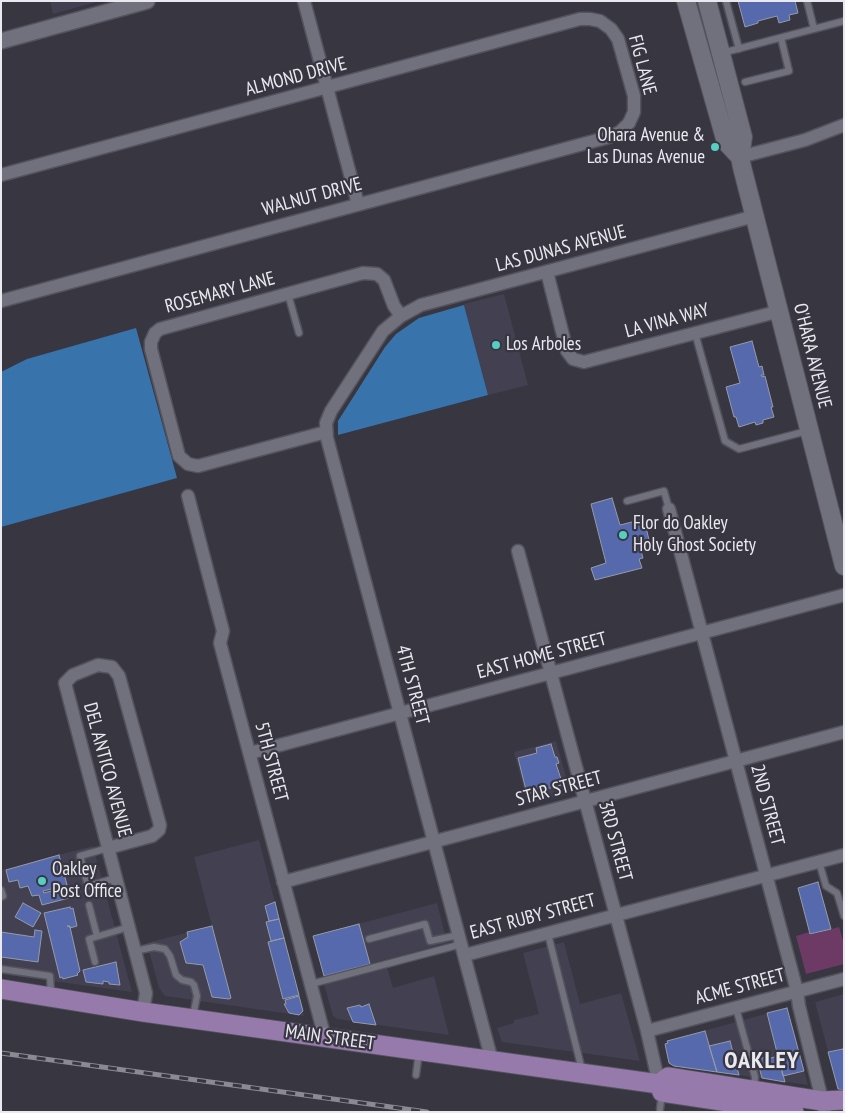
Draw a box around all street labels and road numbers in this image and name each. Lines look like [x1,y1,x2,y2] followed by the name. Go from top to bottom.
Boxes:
[623,33,661,97] street label: FIG LANE
[243,53,349,101] street label: ALMOND DRIVE
[260,173,364,221] street label: WALNUT DRIVE
[493,221,629,277] street label: LAS DUNAS AVENUE
[163,267,277,319] street label: ROSEMARY LANE
[622,299,712,343] street label: LA VINA WAY
[788,301,836,411] street label: O'HARA AVENUE
[475,628,609,684] street label: EAST HOME STREET
[390,643,434,727] street label: 4TH STREET
[78,700,136,840] street label: DEL ANTICO AVENUE
[249,720,293,804] street label: 5TH STREET
[745,762,789,848] street label: 2ND STREET
[513,767,605,811] street label: STAR STREET
[593,798,637,884] street label: 3RD STREET
[468,889,598,945] street label: EAST RUBY STREET
[693,964,787,1010] street label: ACME STREET
[284,1020,376,1056] street label: MAIN STREET

